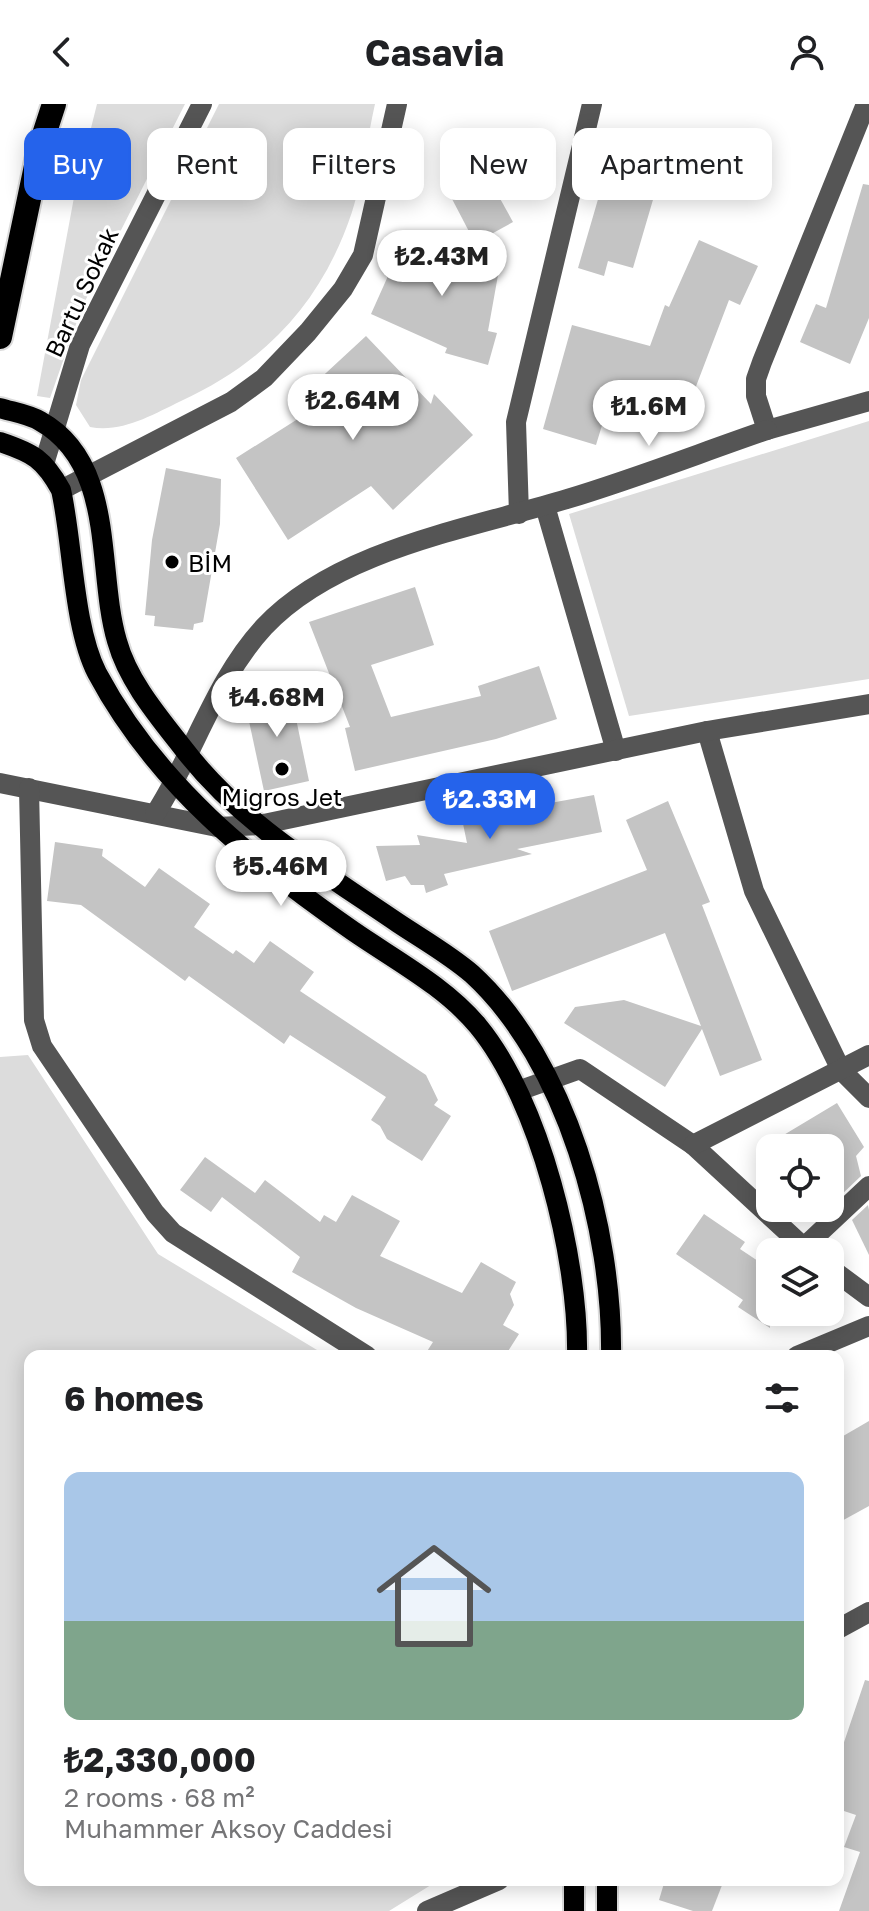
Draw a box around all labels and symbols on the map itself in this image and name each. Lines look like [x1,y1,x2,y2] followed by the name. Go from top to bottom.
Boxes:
[38,223,124,361] street label: Bartu Sokak
[377,230,507,298] pin: ₺2.43M
[288,374,418,442] pin: ₺2.64M
[593,380,705,448] pin: ₺1.6M
[188,548,232,577] place label: BİM
[163,553,181,571] marker: BİM
[212,671,342,739] pin: ₺4.68M
[273,760,291,778] marker: Migros Jet
[425,773,555,841] pin: ₺2.33M
[222,782,342,811] place label: Migros Jet
[216,840,346,908] pin: ₺5.46M

